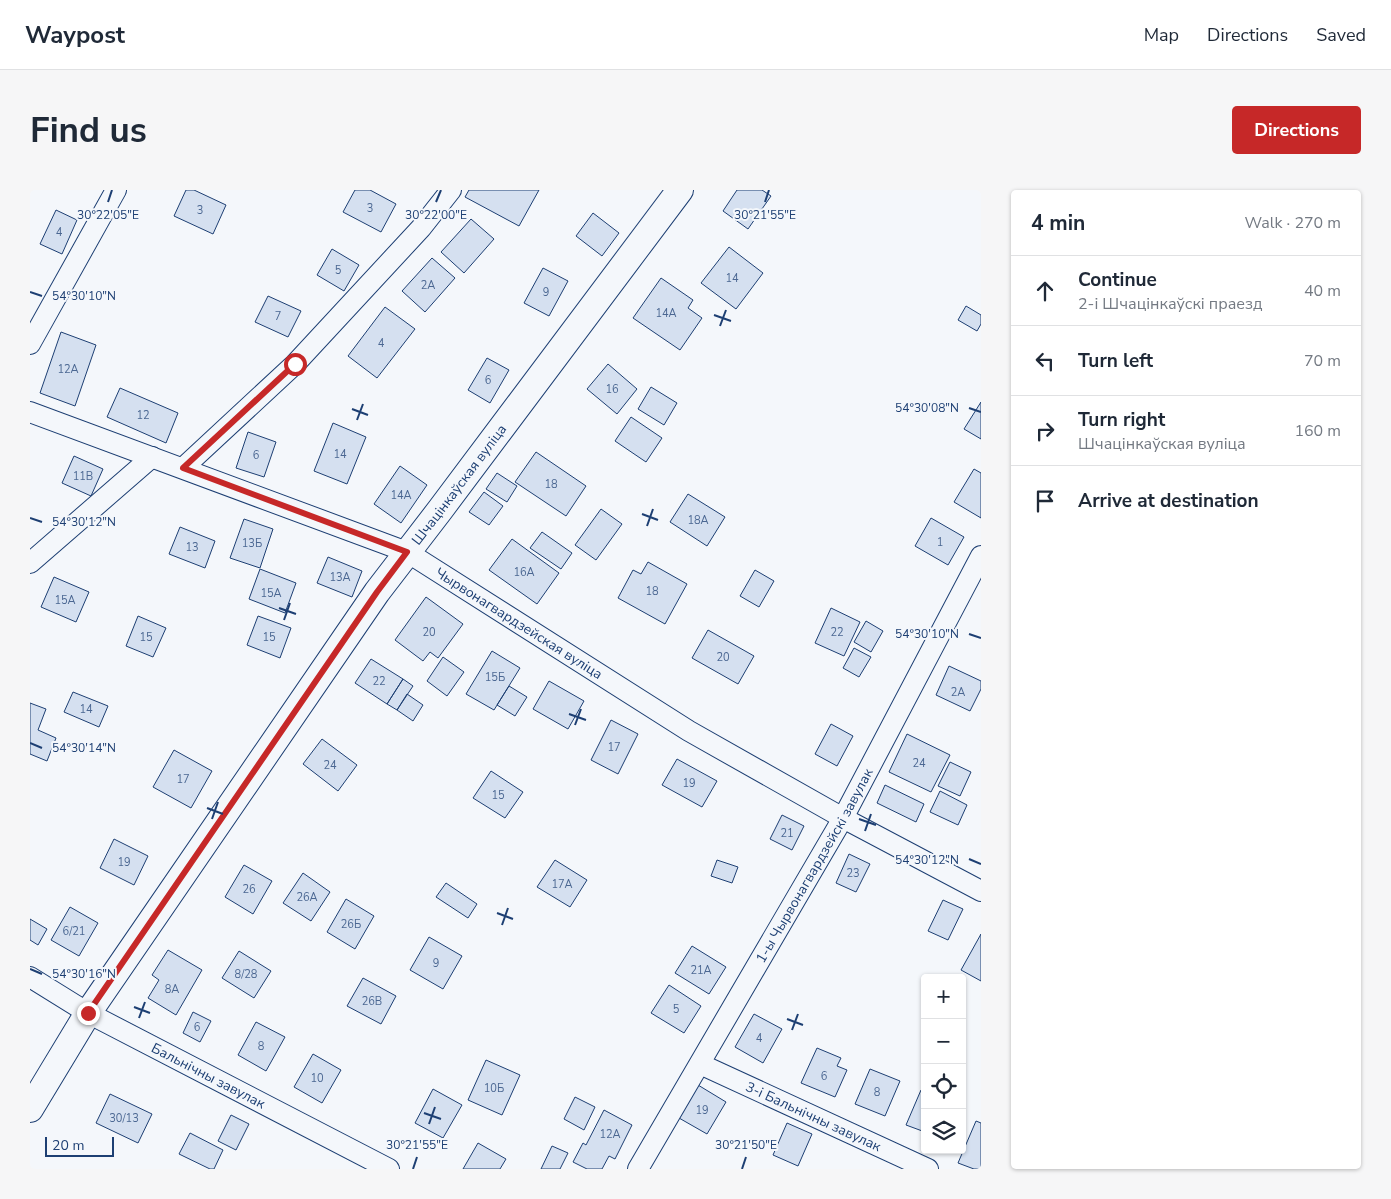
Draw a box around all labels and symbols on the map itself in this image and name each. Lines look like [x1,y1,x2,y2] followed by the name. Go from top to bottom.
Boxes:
[367,201,373,216] house number: 3
[197,203,203,218] house number: 3
[77,207,139,223] text: 30°22'05"E
[405,207,467,223] text: 30°22'00"E
[734,207,796,223] text: 30°21'55"E
[56,225,63,240] house number: 4
[335,263,342,278] house number: 5
[725,271,739,286] house number: 14
[421,278,435,293] house number: 2А
[543,285,549,300] house number: 9
[52,288,116,304] text: 54°30'10"N
[655,306,677,321] house number: 14А
[275,309,281,324] house number: 7
[378,336,385,351] house number: 4
[284,353,307,376] route start
[57,362,79,377] house number: 12А
[485,373,492,388] house number: 6
[605,382,619,397] house number: 16
[895,400,959,416] text: 54°30'08"N
[136,408,150,423] house number: 12
[407,420,511,549] street label: Шчацінкаўская вуліца
[333,447,347,462] house number: 14
[253,448,260,463] house number: 6
[73,469,93,484] house number: 11В
[544,477,558,492] house number: 18
[390,488,412,503] house number: 14А
[687,513,709,528] house number: 18А
[52,514,116,530] text: 54°30'12"N
[937,535,943,550] house number: 1
[242,536,262,551] house number: 13Б
[185,540,199,555] house number: 13
[432,563,606,683] street label: Чырвонагвардзейская вуліца
[513,565,535,580] house number: 16А
[329,570,351,585] house number: 13А
[645,584,659,599] house number: 18
[260,586,282,601] house number: 15А
[54,593,76,608] house number: 15А
[422,625,436,640] house number: 20
[830,625,844,640] house number: 22
[895,626,959,642] text: 54°30'10"N
[139,630,153,645] house number: 15
[262,630,276,645] house number: 15
[716,650,730,665] house number: 20
[485,670,505,685] house number: 15Б
[372,674,386,689] house number: 22
[951,685,965,700] house number: 2А
[79,702,93,717] house number: 14
[52,740,116,756] text: 54°30'14"N
[607,740,621,755] house number: 17
[912,756,926,771] house number: 24
[323,758,337,773] house number: 24
[751,764,877,966] street label: 1-ы Чырвонагвардзейскі завулак
[176,772,190,787] house number: 17
[682,776,696,791] house number: 19
[491,788,505,803] house number: 15
[780,826,794,841] house number: 21
[895,852,959,868] text: 54°30'12"N
[117,855,131,870] house number: 19
[846,866,860,881] house number: 23
[551,877,573,892] house number: 17А
[242,882,256,897] house number: 26
[296,890,318,905] house number: 26А
[341,917,361,932] house number: 26Б
[63,924,85,939] house number: 6/21
[433,956,439,971] house number: 9
[690,963,712,978] house number: 21А
[52,966,116,982] text: 54°30'16"N
[235,967,258,982] house number: 8/28
[165,982,179,997] house number: 8А
[362,994,382,1009] house number: 26В
[77,1002,100,1025] route end
[673,1002,680,1017] house number: 5
[194,1020,201,1035] house number: 6
[756,1031,763,1046] house number: 4
[148,1038,269,1113] street label: Бальнічны завулак
[258,1039,265,1054] house number: 8
[821,1069,828,1084] house number: 6
[310,1071,324,1086] house number: 10
[743,1077,885,1156] street label: 3-і Бальнічны завулак
[484,1081,504,1096] house number: 10Б
[874,1085,881,1100] house number: 8
[695,1103,709,1118] house number: 19
[109,1111,139,1126] house number: 30/13
[599,1127,621,1142] house number: 12А
[45,1134,114,1157] scale bar
[386,1137,448,1153] text: 30°21'55"E
[715,1137,777,1153] text: 30°21'50"E

